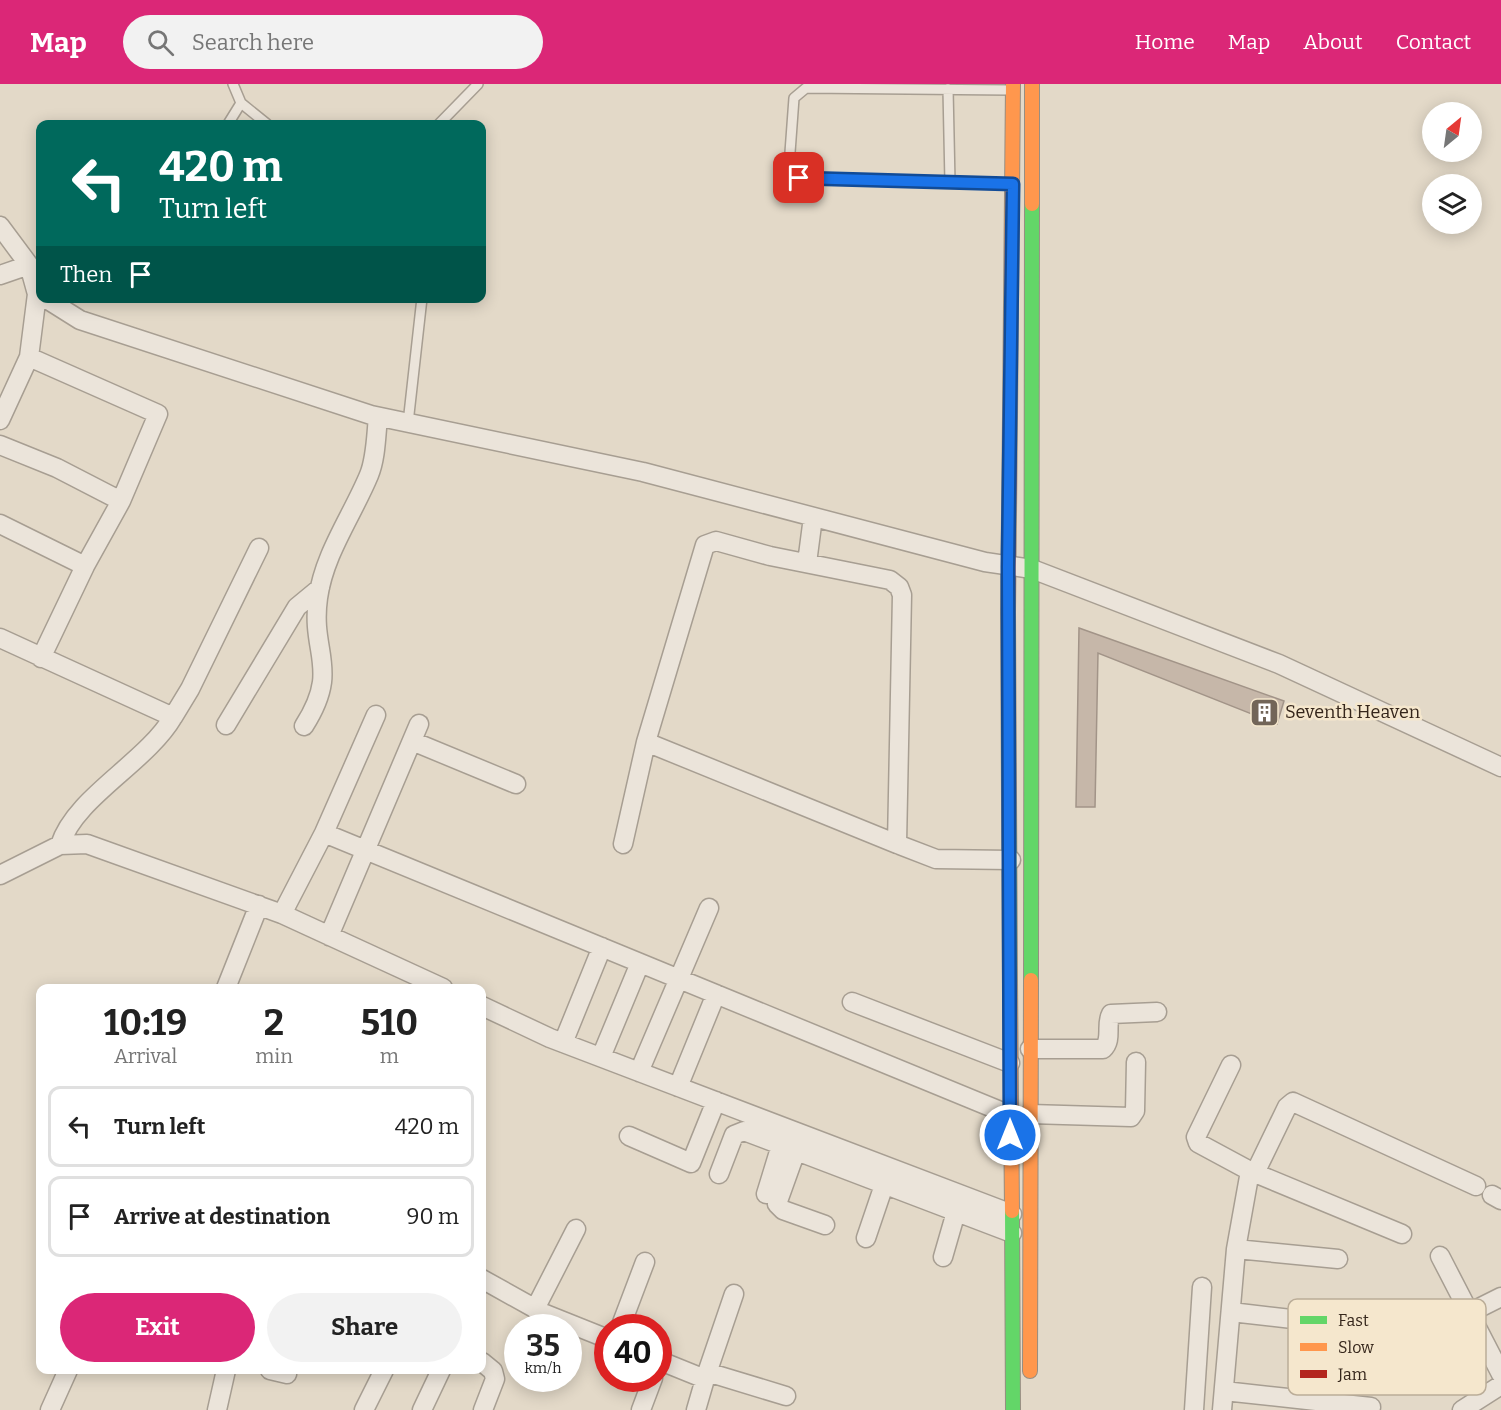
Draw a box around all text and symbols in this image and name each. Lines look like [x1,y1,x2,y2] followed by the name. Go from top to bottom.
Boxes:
[123,15,543,69] search box
[30,26,87,59] text: Map
[144,26,177,59] icon: search
[192,29,314,56] text: Search here
[1135,29,1195,55] text: Home
[1228,29,1270,55] text: Map
[1303,29,1363,55] text: About
[1396,29,1471,55] text: Contact
[1422,102,1482,162] north arrow
[1422,102,1482,234] map controls
[159,142,283,192] text: 420 m
[60,144,138,222] icon: left
[773,152,824,203] pin
[782,161,815,194] icon: arrive
[1422,174,1482,234] button: layers
[159,193,267,225] text: Turn left
[124,258,157,291] icon: arrive
[60,261,112,288] text: Then
[1248,696,1280,728] building icon: Seventh Heaven
[1285,701,1421,723] place label: Seventh Heaven
[104,1001,187,1045] text: 10:19
[264,1001,284,1045] text: 2
[361,1001,418,1045] text: 510
[114,1044,177,1068] text: Arrival
[255,1044,293,1068] text: min
[380,1044,399,1068] text: m
[978,1103,1042,1167] position arrow
[63,1110,96,1143] icon: left
[114,1113,206,1140] text: Turn left
[395,1113,459,1140] text: 420 m
[63,1200,96,1233] icon: arrive
[114,1203,330,1230] text: Arrive at destination
[407,1203,459,1230] text: 90 m
[60,1293,255,1362] button: Exit
[267,1293,462,1362] button: Share
[1288,1299,1486,1395] legend
[1338,1311,1369,1330] text: Fast
[594,1314,672,1392] speed limit sign: 40
[526,1328,560,1364] text: 35
[1338,1338,1374,1357] text: Slow
[524,1359,562,1377] text: km/h
[1337,1365,1367,1384] text: Jam

